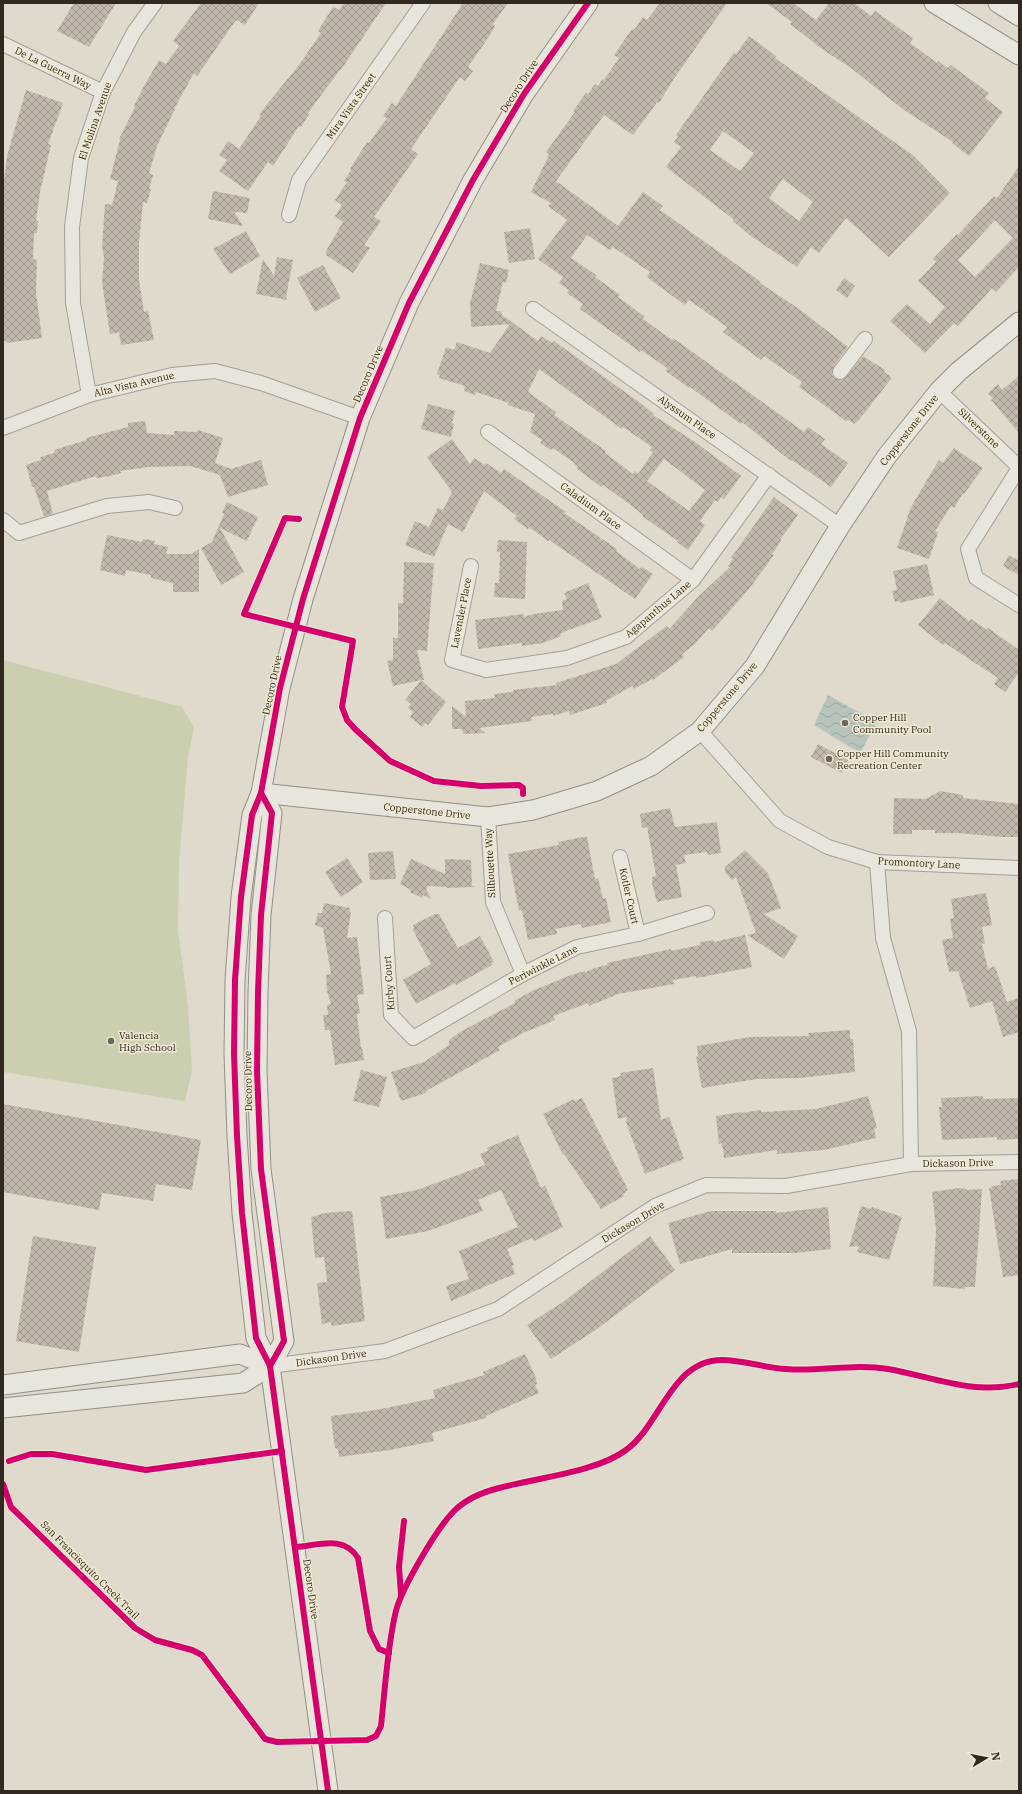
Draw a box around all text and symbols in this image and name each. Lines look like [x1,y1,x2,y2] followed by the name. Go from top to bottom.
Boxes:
[13,44,94,92] street label: De La Guerra Way
[497,57,541,115] street label: Decoro Drive
[323,70,379,142] street label: Mira Vista Street
[76,80,114,162] street label: El Molina Avenue
[350,343,386,405] street label: Decoro Drive
[93,368,175,400] street label: Alta Vista Avenue
[655,392,719,442] street label: Alyssum Place
[877,392,941,468] street label: Copperstone Drive
[955,405,1003,451] street label: Silverstone
[558,479,624,533] street label: Caladium Place
[448,577,474,649] street label: Lavender Place
[622,578,694,640] street label: Agapanthus Lane
[259,654,285,716] street label: Decoro Drive
[694,659,760,735] street label: Copperstone Drive
[853,711,931,736] place label: Copper Hill Community Pool
[840,718,850,728] marker: Copper Hill Community Pool
[837,747,949,772] place label: Copper Hill Community Recreation Center
[824,754,834,764] marker: Copper Hill Community Recreation Center
[383,800,471,822] street label: Copperstone Drive
[482,827,498,898] street label: Silhouette Way
[877,854,961,872] street label: Promontory Lane
[616,867,642,926] street label: Kotler Court
[506,942,580,988] street label: Periwinkle Lane
[381,955,397,1011] street label: Kirby Court
[119,1029,176,1054] place label: Valencia High School
[106,1036,116,1046] marker: Valencia High School
[241,1051,255,1111] street label: Decoro Drive
[922,1156,994,1170] street label: Dickason Drive
[599,1198,667,1246] street label: Dickason Drive
[295,1347,367,1369] street label: Dickason Drive
[38,1518,142,1622] street label: San Francisquito Creek Trail
[300,1558,322,1620] street label: Decoro Drive
[966,1738,1006,1778] north arrow
[988,1751,1004,1762] text: N

